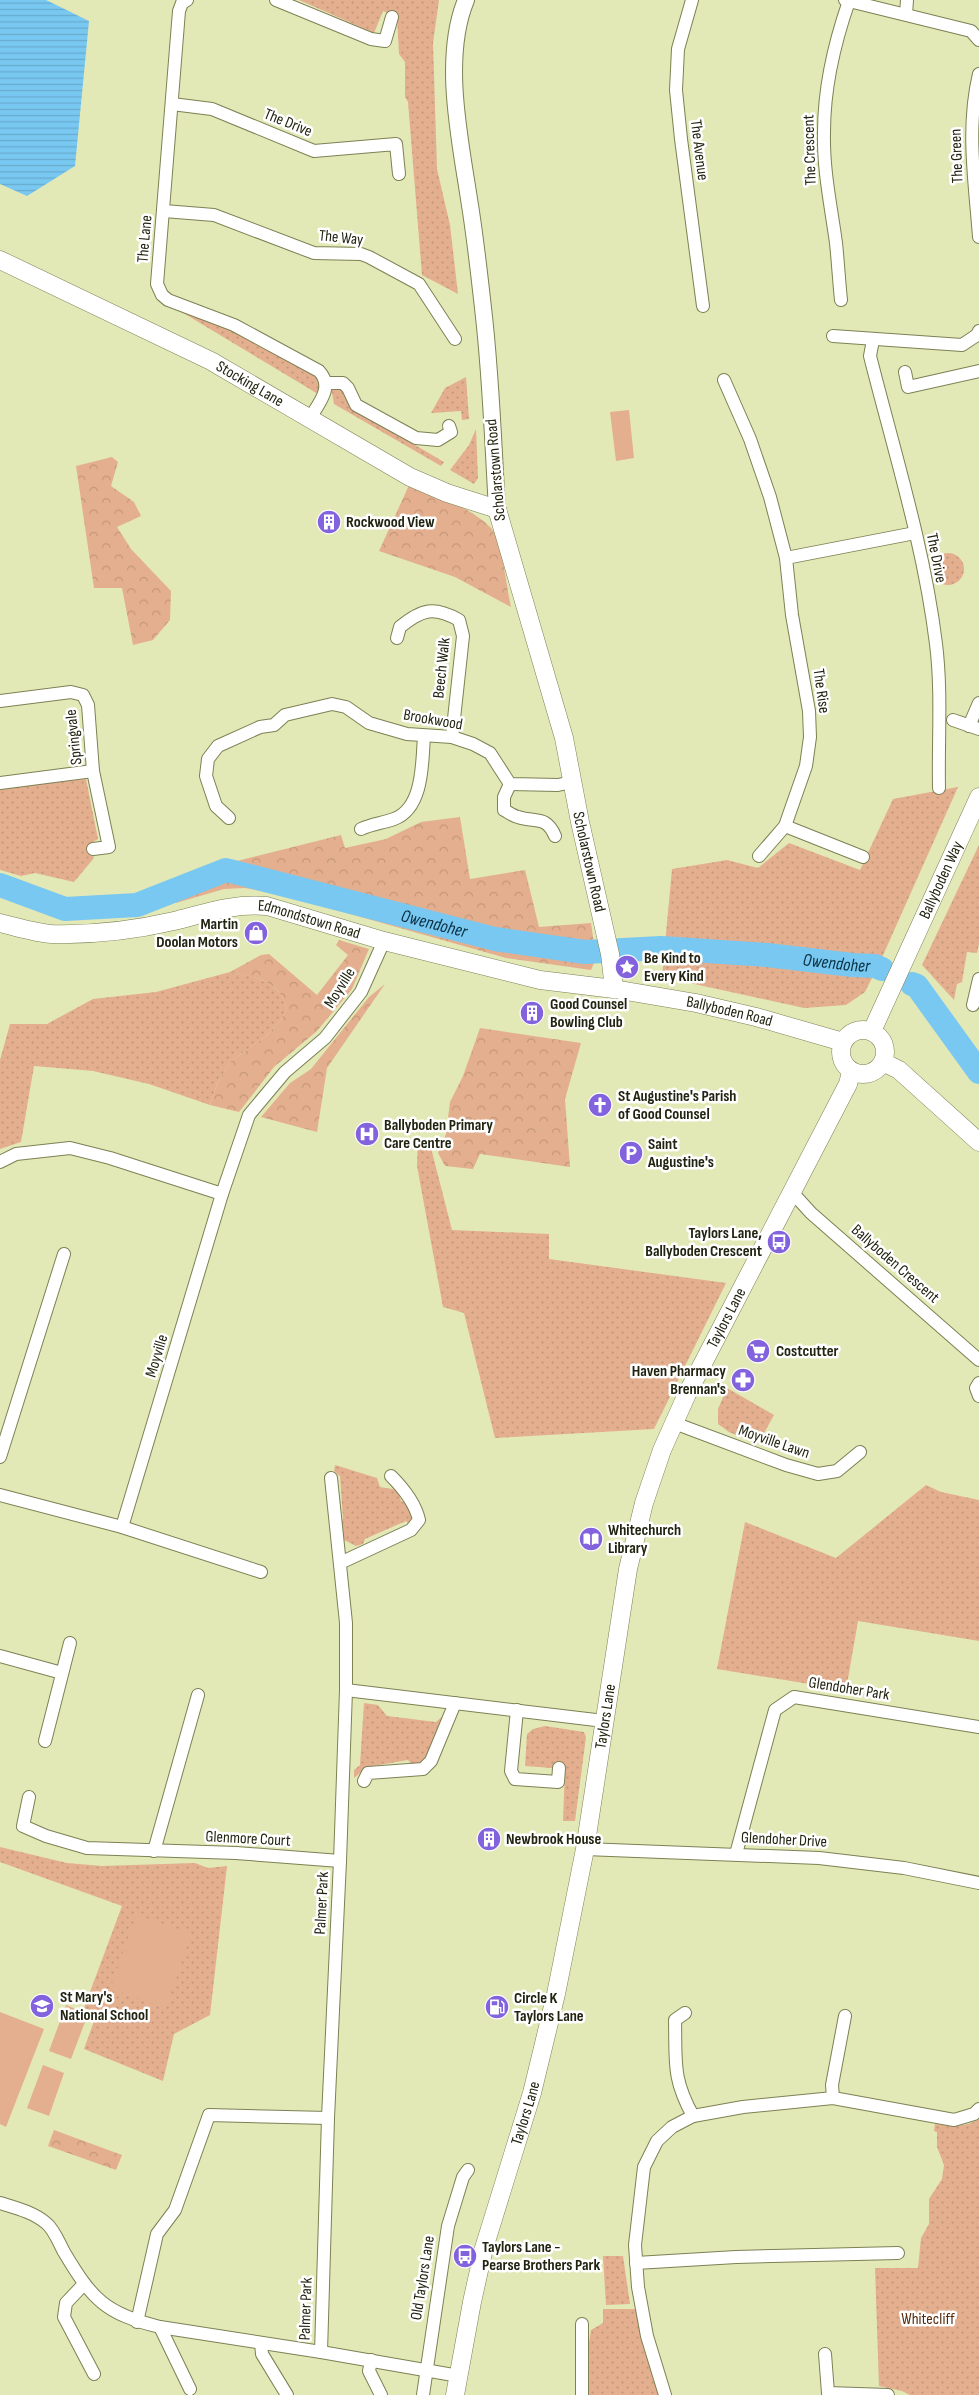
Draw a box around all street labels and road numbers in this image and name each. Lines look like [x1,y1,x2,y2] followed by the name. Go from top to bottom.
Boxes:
[261,105,315,141] street label: The Drive
[799,114,821,186] street label: The Crescent
[686,118,712,182] street label: The Avenue
[947,129,967,183] street label: The Green
[133,214,157,264] street label: The Lane
[318,226,364,250] street label: The Way
[213,357,287,411] street label: Stocking Lane
[482,418,510,522] street label: Scholarstown Road
[922,532,950,584] street label: The Drive
[429,637,455,699] street label: Beech Walk
[808,668,834,714] street label: The Rise
[402,705,464,735] street label: Brookwood
[62,708,86,766] street label: Springvale
[569,810,610,914] street label: Scholarstown Road
[915,838,967,922] street label: Ballyboden Way
[258,896,363,943] street label: Edmondstown Road
[320,964,360,1012] street label: Moyville
[685,992,775,1031] street label: Ballyboden Road
[847,1221,943,1307] street label: Ballyboden Crescent
[703,1285,750,1351] street label: Taylors Lane
[142,1332,172,1380] street label: Moyville
[736,1421,812,1463] street label: Moyville Lawn
[807,1673,891,1705] street label: Glendoher Park
[591,1683,620,1750] street label: Taylors Lane
[205,1827,291,1851] street label: Glenmore Court
[741,1828,827,1852] street label: Glendoher Drive
[311,1871,333,1935] street label: Palmer Park
[507,2080,544,2147] street label: Taylors Lane
[407,2234,439,2322] street label: Old Taylors Lane
[295,2277,317,2341] street label: Palmer Park

